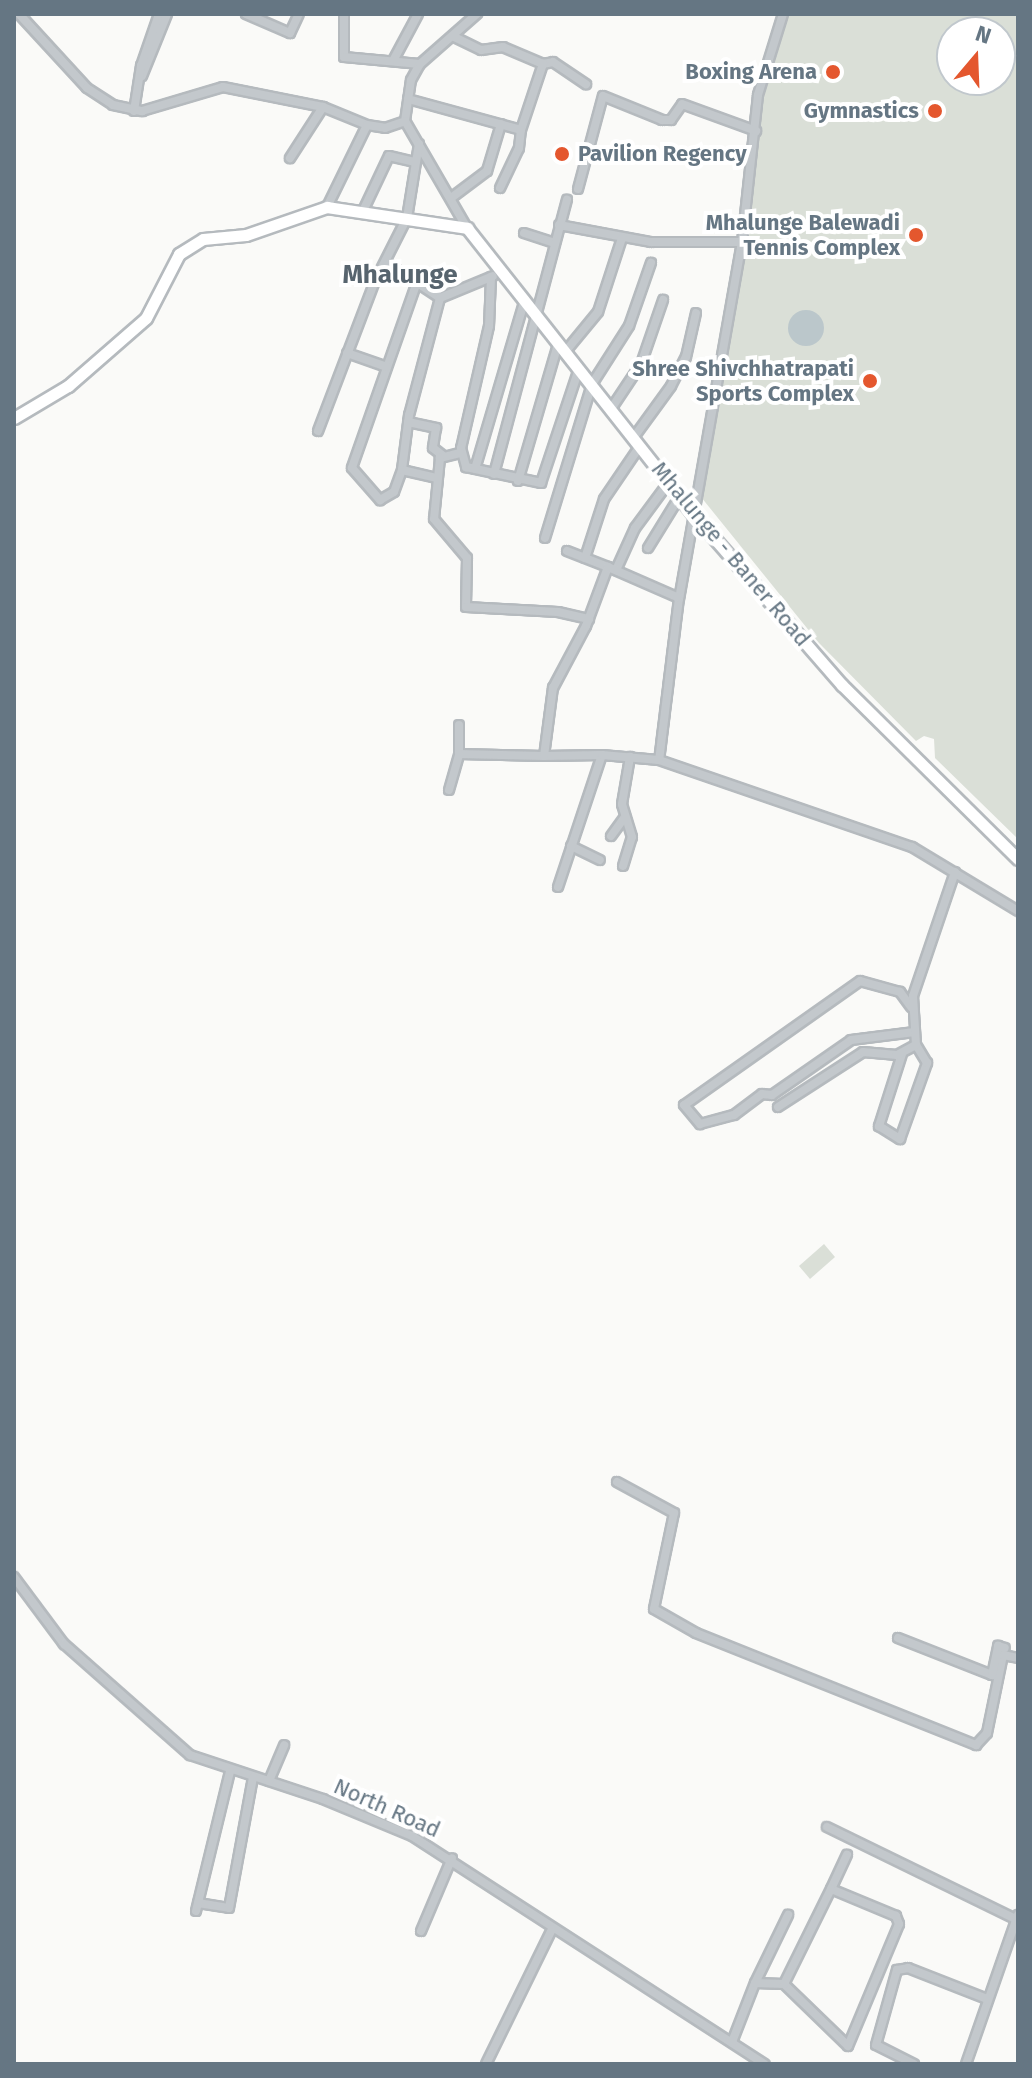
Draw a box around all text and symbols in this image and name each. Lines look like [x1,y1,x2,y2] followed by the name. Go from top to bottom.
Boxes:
[936,16,1016,96] north arrow
[972,20,995,50] text: N
[685,59,817,85] place label: Boxing Arena
[824,63,842,81] marker: Boxing Arena
[804,98,919,124] place label: Gymnastics
[926,102,944,120] marker: Gymnastics
[578,141,747,167] place label: Pavilion Regency
[553,145,571,163] marker: Pavilion Regency
[706,209,900,260] place label: Mhalunge Balewadi Tennis Complex
[907,226,925,244] marker: Mhalunge Balewadi Tennis Complex
[342,259,458,291] district label: Mhalunge
[632,355,854,406] place label: Shree Shivchhatrapati Sports Complex
[861,372,879,390] marker: Shree Shivchhatrapati Sports Complex
[646,456,816,652] street label: Mhalunge - Baner Road
[330,1773,444,1843] street label: North Road

